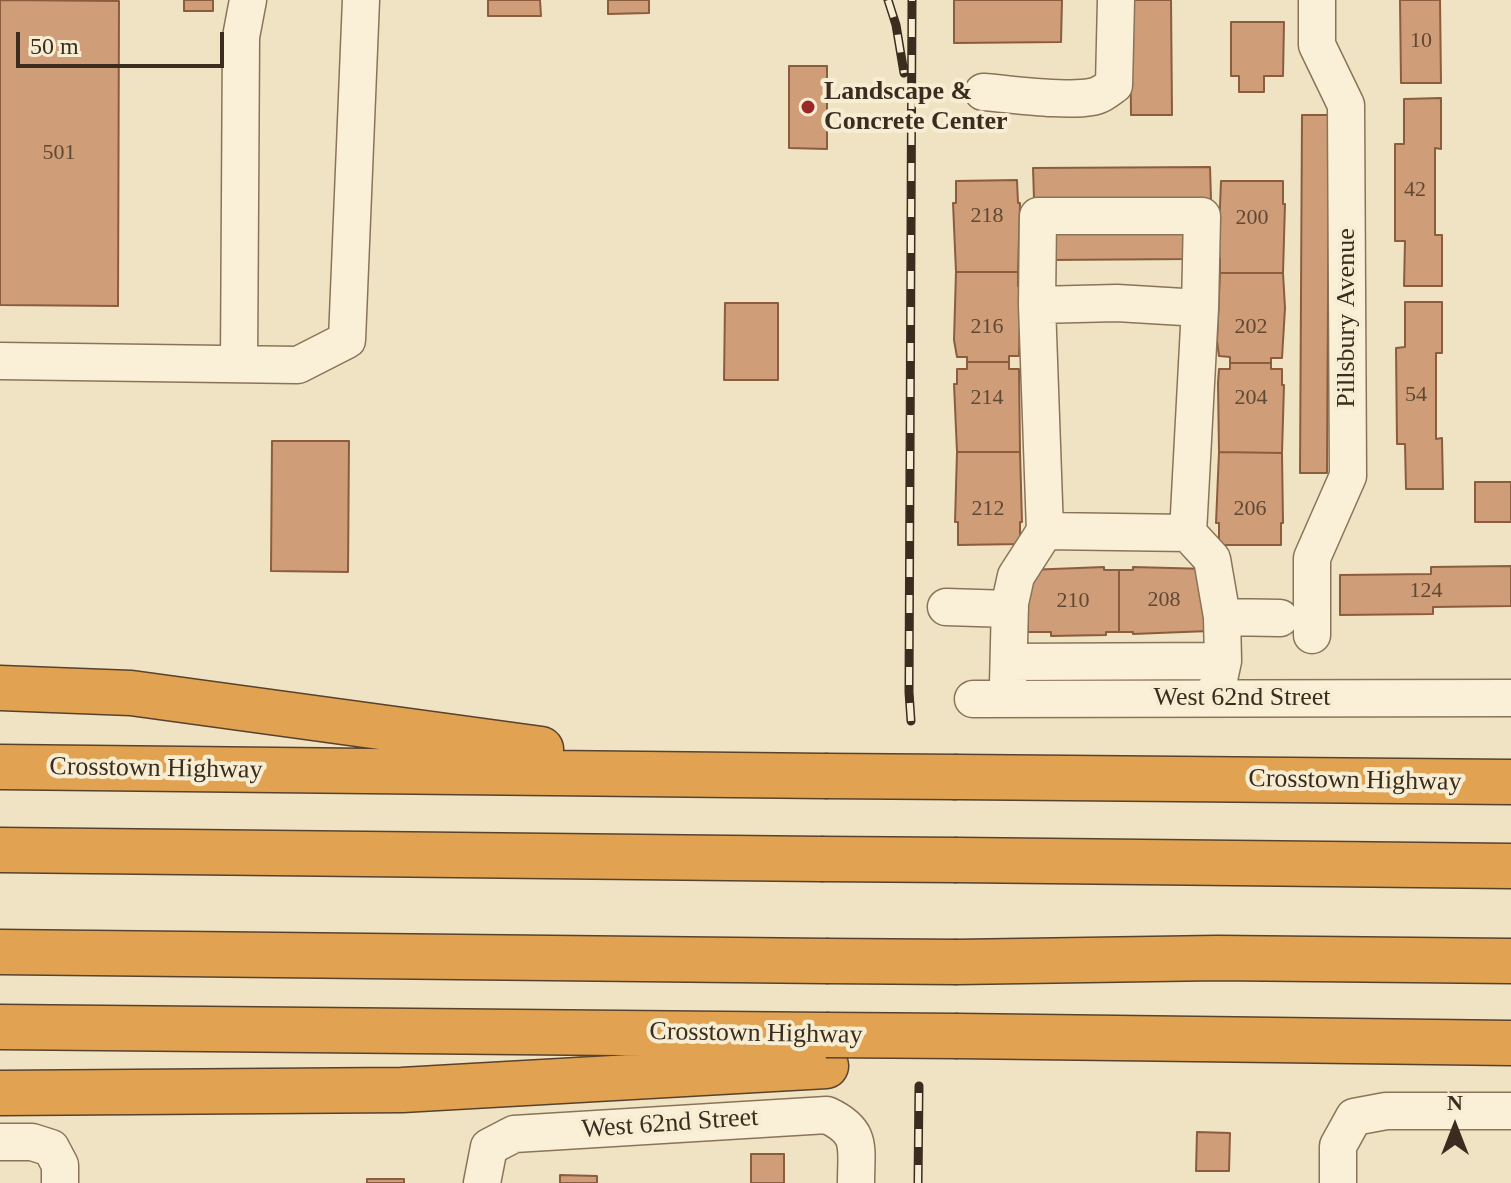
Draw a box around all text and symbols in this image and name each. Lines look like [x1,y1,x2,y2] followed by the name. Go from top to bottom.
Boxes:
[20,16,228,66] scale bar
[1410,28,1432,54] house number: 10
[30,33,79,59] text: 50 m
[824,76,1008,138] place label: Landscape & Concrete Center
[799,98,817,116] marker: Landscape & Concrete Center
[42,140,76,166] house number: 501
[1404,177,1426,203] house number: 42
[970,203,1004,229] house number: 218
[1236,205,1268,231] house number: 200
[1331,228,1363,408] street label: Pillsbury Avenue
[970,314,1004,340] house number: 216
[1234,314,1268,340] house number: 202
[1405,382,1427,408] house number: 54
[970,385,1004,411] house number: 214
[1234,385,1268,411] house number: 204
[972,496,1004,522] house number: 212
[1234,496,1266,522] house number: 206
[1410,578,1442,604] house number: 124
[1148,587,1180,613] house number: 208
[1056,588,1090,614] house number: 210
[1154,682,1330,714] street label: West 62nd Street
[49,752,263,786] street label: Crosstown Highway
[1248,764,1462,798] street label: Crosstown Highway
[649,1017,863,1051] street label: Crosstown Highway
[1415,1087,1495,1167] north arrow
[1447,1090,1463,1115] text: N
[581,1102,759,1146] street label: West 62nd Street

